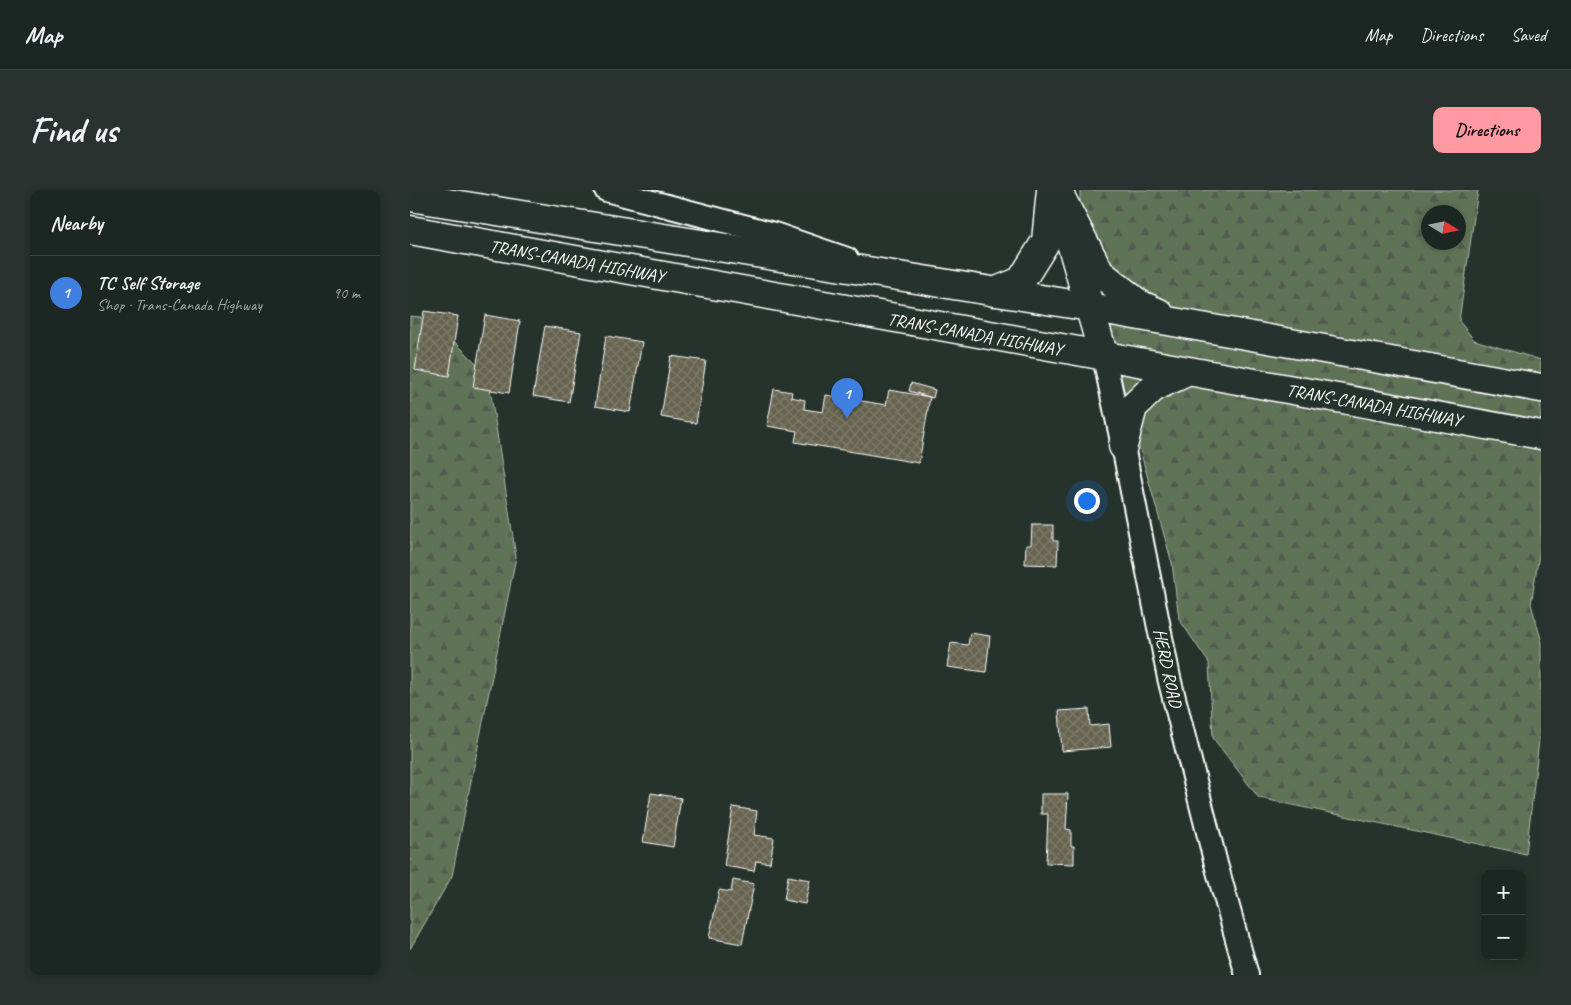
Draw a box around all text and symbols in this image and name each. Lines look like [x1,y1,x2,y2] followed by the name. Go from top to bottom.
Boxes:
[25,20,62,50] text: Map
[1365,24,1392,46] text: Map
[1420,24,1483,46] text: Directions
[1511,24,1546,46] text: Saved
[1433,107,1541,153] button: Directions
[30,108,117,153] text: Find us
[1421,205,1466,250] north arrow
[50,210,103,236] text: Nearby
[488,235,669,288] street label: TRANS-CANADA HIGHWAY
[97,271,199,295] text: TC Self Storage
[62,283,70,303] text: 1
[333,283,360,303] text: 90 m
[97,295,262,315] text: Shop · Trans-Canada Highway
[886,308,1067,361] street label: TRANS-CANADA HIGHWAY
[831,378,863,419] pin: 1
[1285,379,1466,432] street label: TRANS-CANADA HIGHWAY
[1074,488,1100,514] your location
[1149,626,1187,711] street label: HERD ROAD
[1481,870,1526,960] map controls
[1481,870,1526,915] button: +
[1481,915,1526,960] button: −

